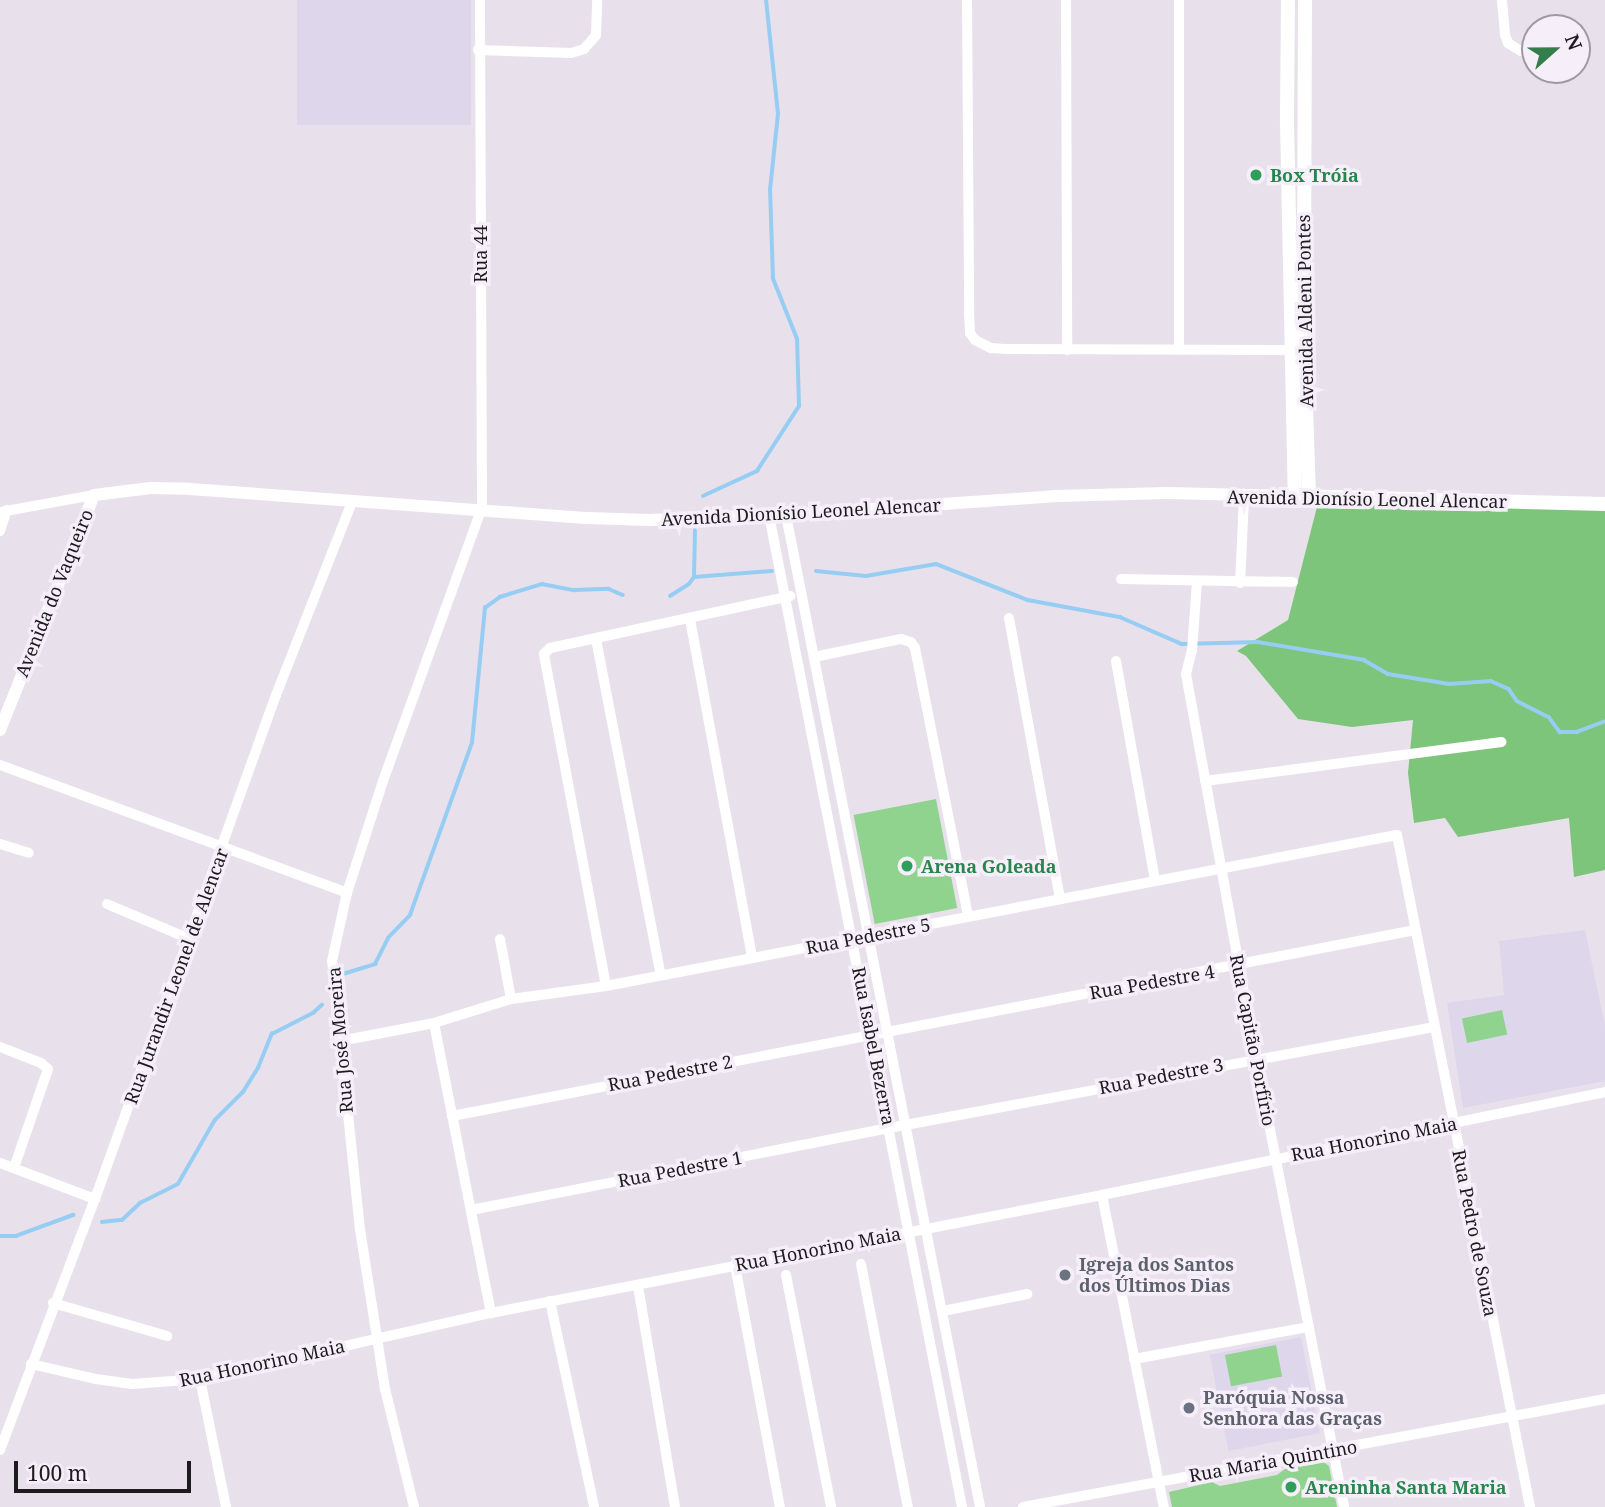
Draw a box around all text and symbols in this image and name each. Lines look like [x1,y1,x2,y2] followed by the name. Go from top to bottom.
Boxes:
[1521,14,1591,84] north arrow
[1559,31,1589,54] text: N
[1270,164,1359,186] place label: Box Tróia
[1248,167,1264,183] marker: Box Tróia
[1293,214,1317,408] street label: Avenida Aldeni Pontes
[469,225,491,283] street label: Rua 44
[1227,486,1507,512] street label: Avenida Dionísio Leonel Alencar
[661,494,941,530] street label: Avenida Dionísio Leonel Alencar
[10,506,98,680] street label: Avenida do Vaqueiro
[120,845,232,1107] street label: Rua Jurandir Leonel de Alencar
[921,855,1057,877] place label: Arena Goleada
[899,858,915,874] marker: Arena Goleada
[804,913,932,959] street label: Rua Pedestre 5
[1226,952,1280,1128] street label: Rua Capitão Porfírio
[1088,960,1216,1004] street label: Rua Pedestre 4
[848,965,900,1127] street label: Rua Isabel Bezerra
[323,966,357,1114] street label: Rua José Moreira
[606,1050,734,1096] street label: Rua Pedestre 2
[1097,1053,1225,1099] street label: Rua Pedestre 3
[1289,1112,1459,1166] street label: Rua Honorino Maia
[616,1146,744,1192] street label: Rua Pedestre 1
[1448,1148,1502,1318] street label: Rua Pedro de Souza
[733,1222,903,1276] street label: Rua Honorino Maia
[1079,1254,1234,1296] place label: Igreja dos Santos dos Últimos Dias
[1057,1267,1073,1283] marker: Igreja dos Santos dos Últimos Dias
[177,1335,347,1391] street label: Rua Honorino Maia
[1203,1387,1382,1430] place label: Paróquia Nossa Senhora das Graças
[1181,1400,1197,1416] marker: Paróquia Nossa Senhora das Graças
[1187,1436,1359,1486] street label: Rua Maria Quintino
[18,1448,194,1492] scale bar
[27,1459,88,1487] text: 100 m
[1305,1476,1507,1498] place label: Areninha Santa Maria
[1283,1479,1299,1495] marker: Areninha Santa Maria

